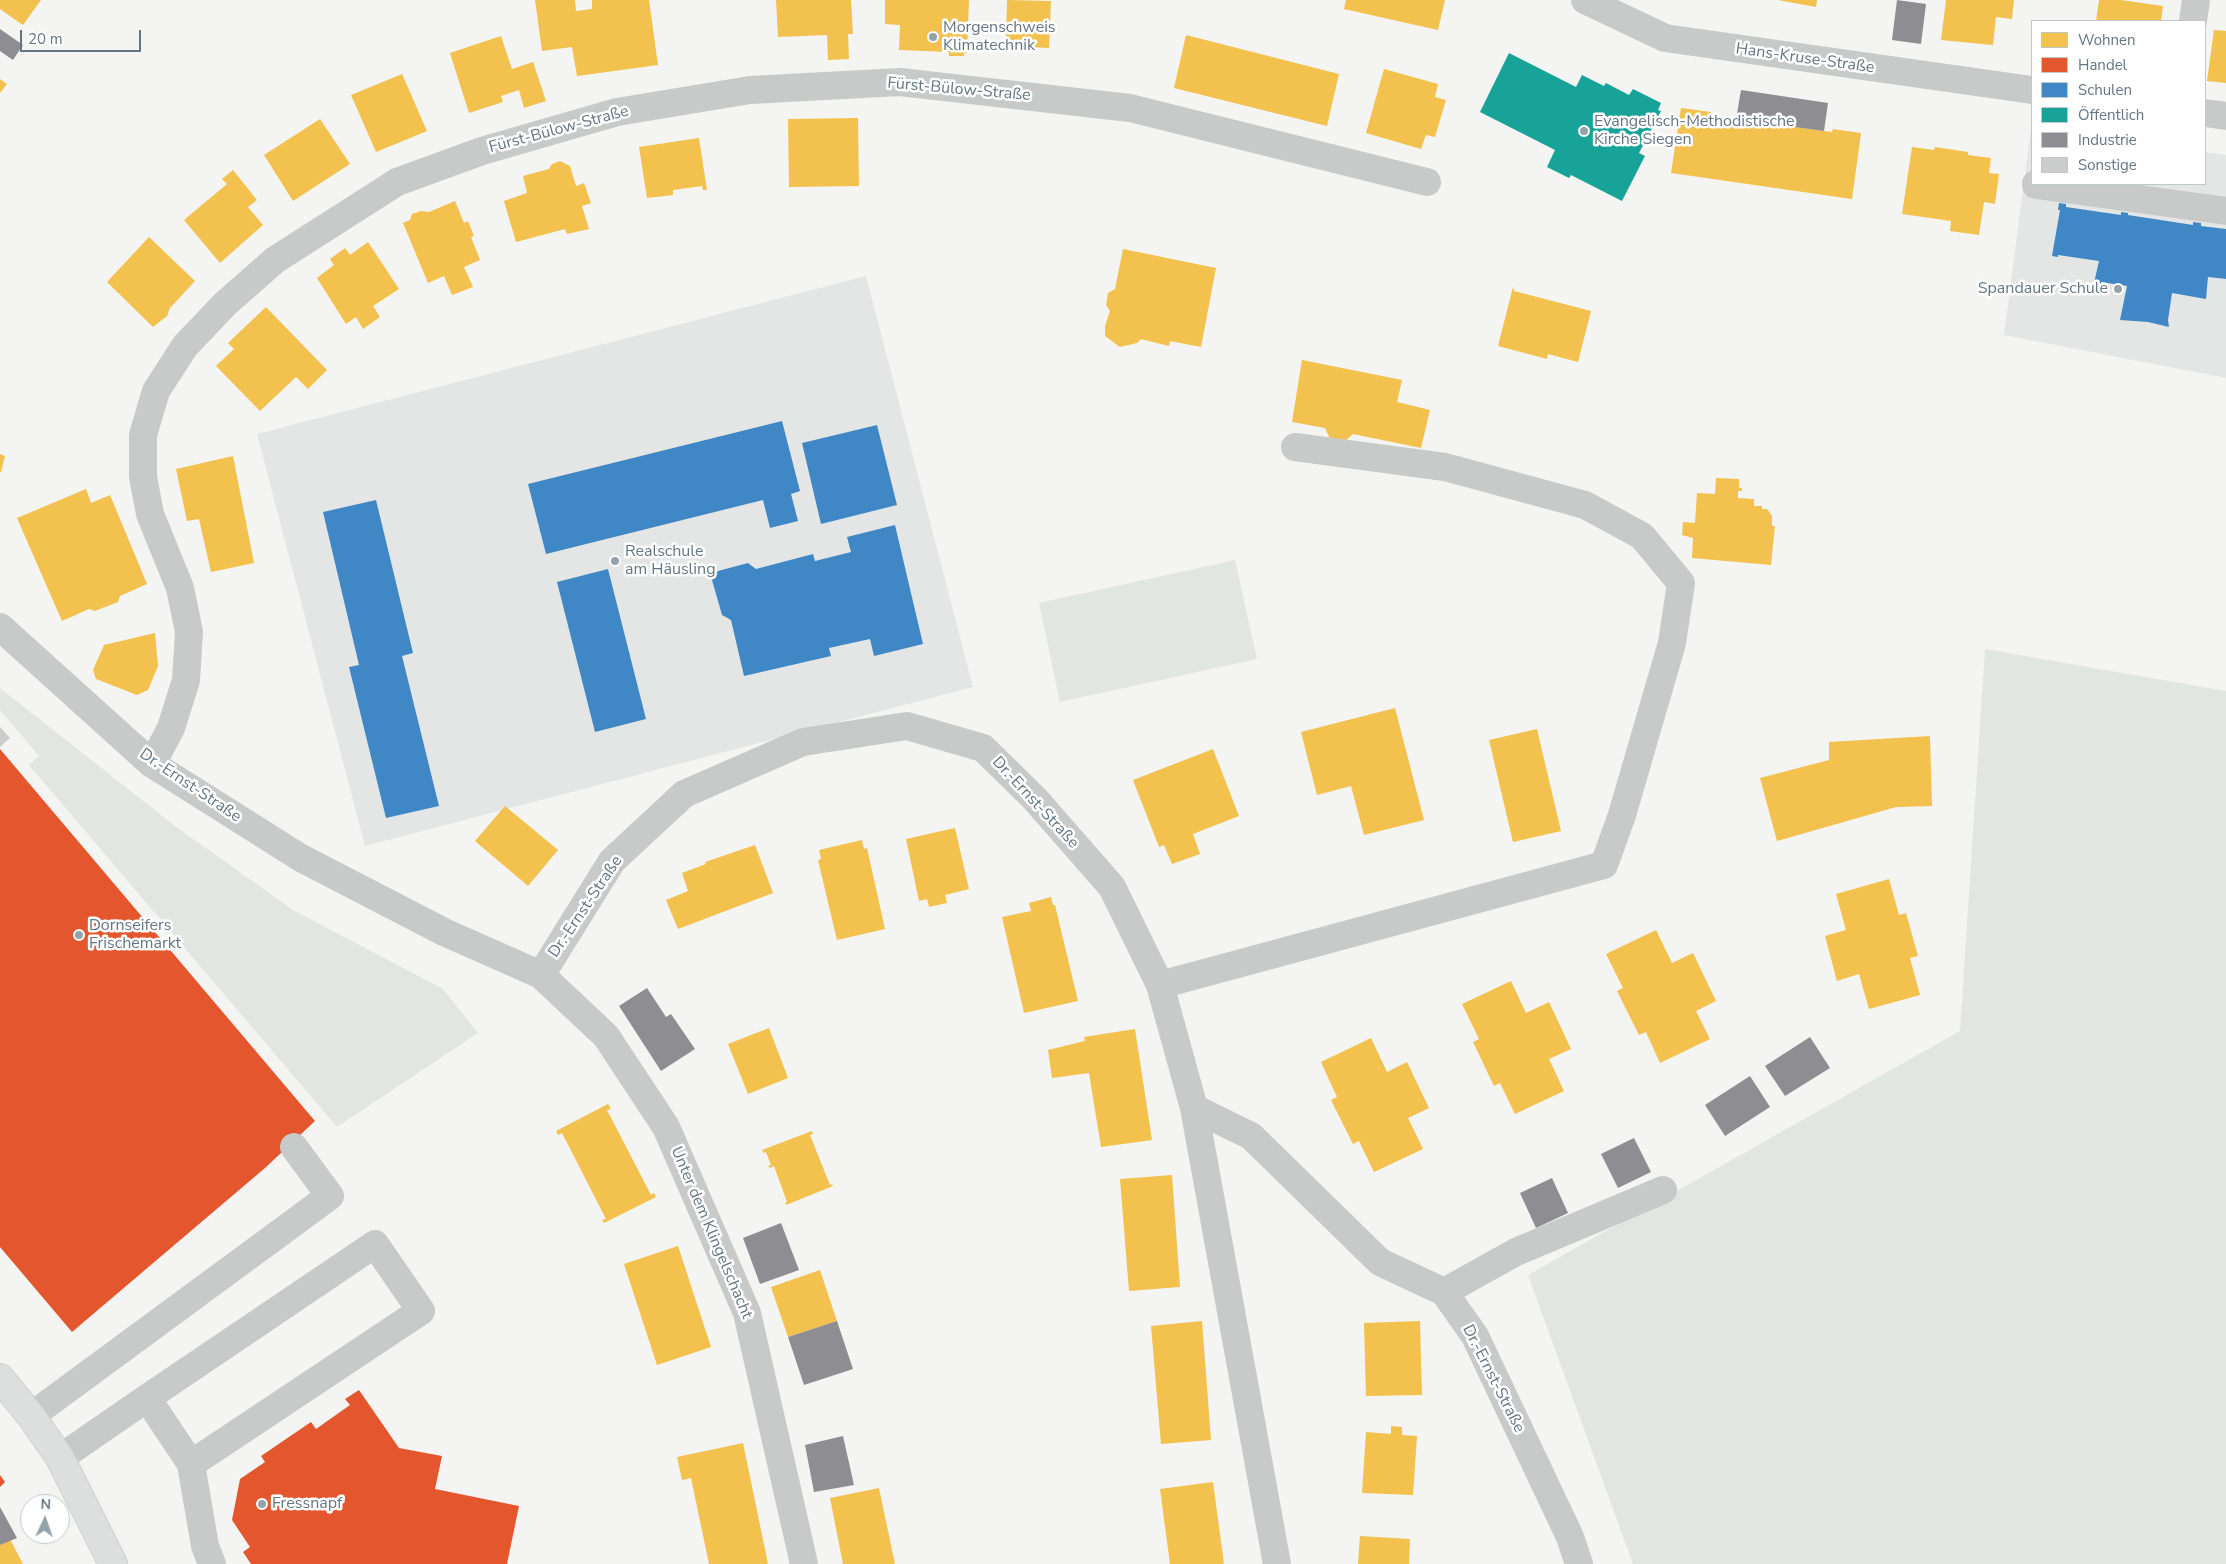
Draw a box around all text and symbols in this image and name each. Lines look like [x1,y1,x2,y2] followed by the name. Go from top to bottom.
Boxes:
[943,18,1056,56] place label: Morgenschweis Klimatechnik
[22,20,144,52] scale bar
[2031,20,2206,185] legend
[28,29,63,49] text: 20 m
[2078,30,2136,50] text: Wohnen
[927,31,939,43] marker: Morgenschweis Klimatechnik
[1735,40,1875,78] street label: Hans-Kruse-Straße
[2078,55,2127,75] text: Handel
[887,74,1031,106] street label: Fürst-Bülow-Straße
[2078,80,2132,100] text: Schulen
[487,102,631,158] street label: Fürst-Bülow-Straße
[2078,105,2144,125] text: Öffentlich
[1594,112,1795,150] place label: Evangelisch-Methodistische Kirche Siegen
[1578,125,1590,137] marker: Evangelisch-Methodistische Kirche Siegen
[2078,130,2137,150] text: Industrie
[2078,155,2137,175] text: Sonstige
[1978,279,2108,299] place label: Spandauer Schule
[2112,283,2124,295] marker: Spandauer Schule
[625,542,716,580] place label: Realschule am Häusling
[609,555,621,567] marker: Realschule am Häusling
[135,745,245,827] street label: Dr.-Ernst-Straße
[988,753,1082,853] street label: Dr.-Ernst-Straße
[545,852,627,962] street label: Dr.-Ernst-Straße
[89,916,181,954] place label: Dornseifers Frischemarkt
[73,929,85,941] marker: Dornseifers Frischemarkt
[666,1144,756,1322] street label: Unter dem Klingelschacht
[1458,1322,1528,1436] street label: Dr.-Ernst-Straße
[20,1494,70,1544] north arrow
[272,1494,342,1514] place label: Fressnapf
[40,1495,51,1514] text: N
[256,1498,268,1510] marker: Fressnapf

